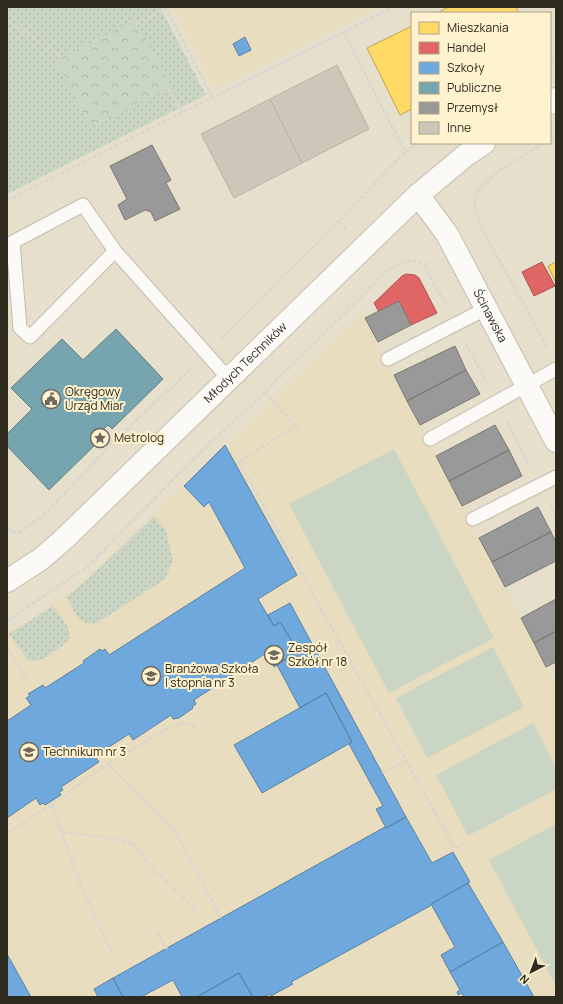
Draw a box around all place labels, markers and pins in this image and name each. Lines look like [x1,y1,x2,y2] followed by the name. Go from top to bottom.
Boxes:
[65,383,124,414] place label: Okręgowy Urząd Miar
[40,388,62,410] public building icon: Okręgowy Urząd Miar
[89,427,111,449] place icon: Metrolog
[114,429,164,446] place label: Metrolog
[288,639,347,670] place label: Zespół Szkół nr 18
[263,644,285,666] school or university icon: Zespół Szkół nr 18
[165,660,259,691] place label: Branżowa Szkoła I stopnia nr 3
[140,665,162,687] school or university icon: Branżowa Szkoła I stopnia nr 3
[18,741,40,763] school or university icon: Technikum nr 3
[43,743,126,760] place label: Technikum nr 3

